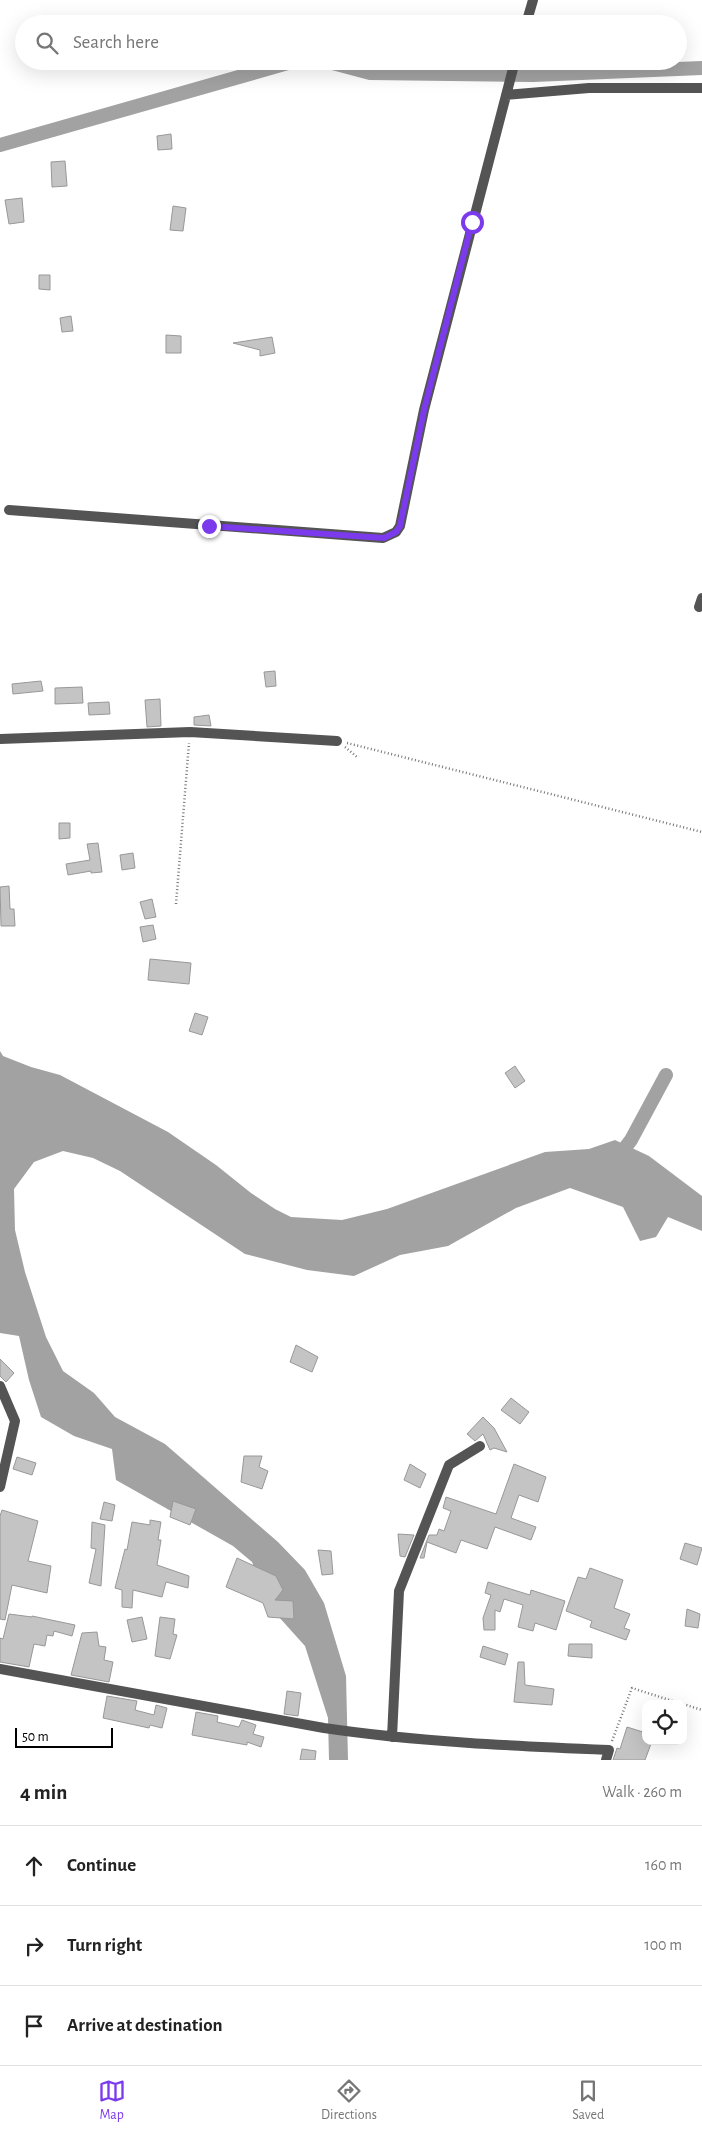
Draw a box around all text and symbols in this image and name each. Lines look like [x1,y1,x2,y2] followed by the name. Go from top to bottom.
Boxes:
[15,15,687,70] search box
[33,29,61,57] icon: search
[73,33,159,52] text: Search here
[461,211,484,234] route start
[198,515,221,538] route end
[642,1700,687,1745] map controls
[642,1700,687,1745] button: locate
[15,1725,112,1748] scale bar
[22,1730,49,1744] text: 50 m
[20,1782,67,1803] text: 4 min
[602,1784,682,1800] text: Walk · 260 m
[20,1852,48,1880] icon: ahead
[67,1856,136,1875] text: Continue
[645,1857,682,1873] text: 160 m
[20,1932,48,1960] icon: right
[67,1936,142,1955] text: Turn right
[644,1937,682,1953] text: 100 m
[20,2012,48,2040] icon: arrive
[67,2016,223,2035] text: Arrive at destination
[98,2077,126,2124] tab: Map
[321,2077,377,2124] tab: Directions
[572,2077,604,2124] tab: Saved

